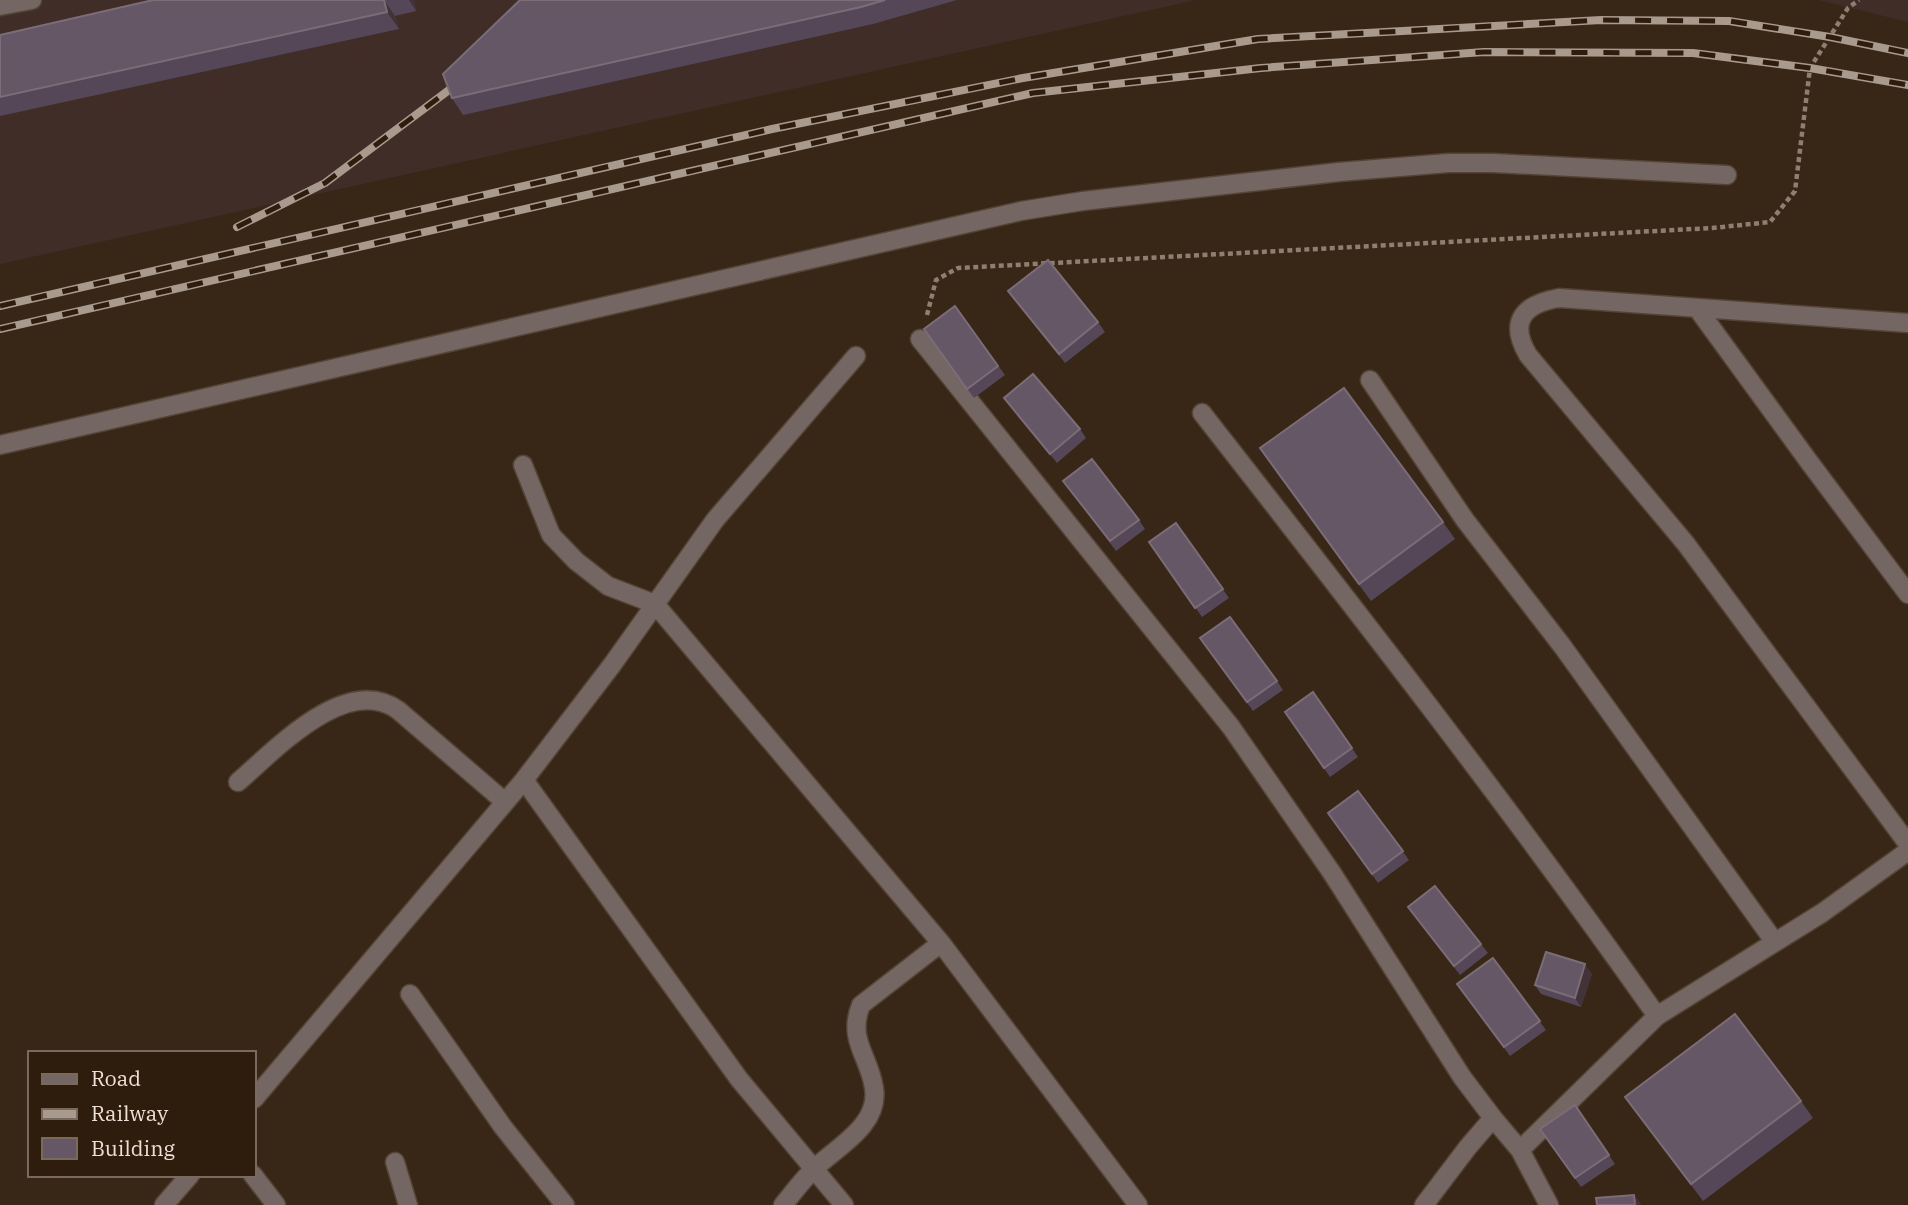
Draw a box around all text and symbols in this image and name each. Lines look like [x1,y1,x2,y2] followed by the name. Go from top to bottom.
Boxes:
[28,1051,256,1177] legend
[91,1064,141,1092] text: Road
[91,1099,169,1127] text: Railway
[91,1134,176,1162] text: Building

